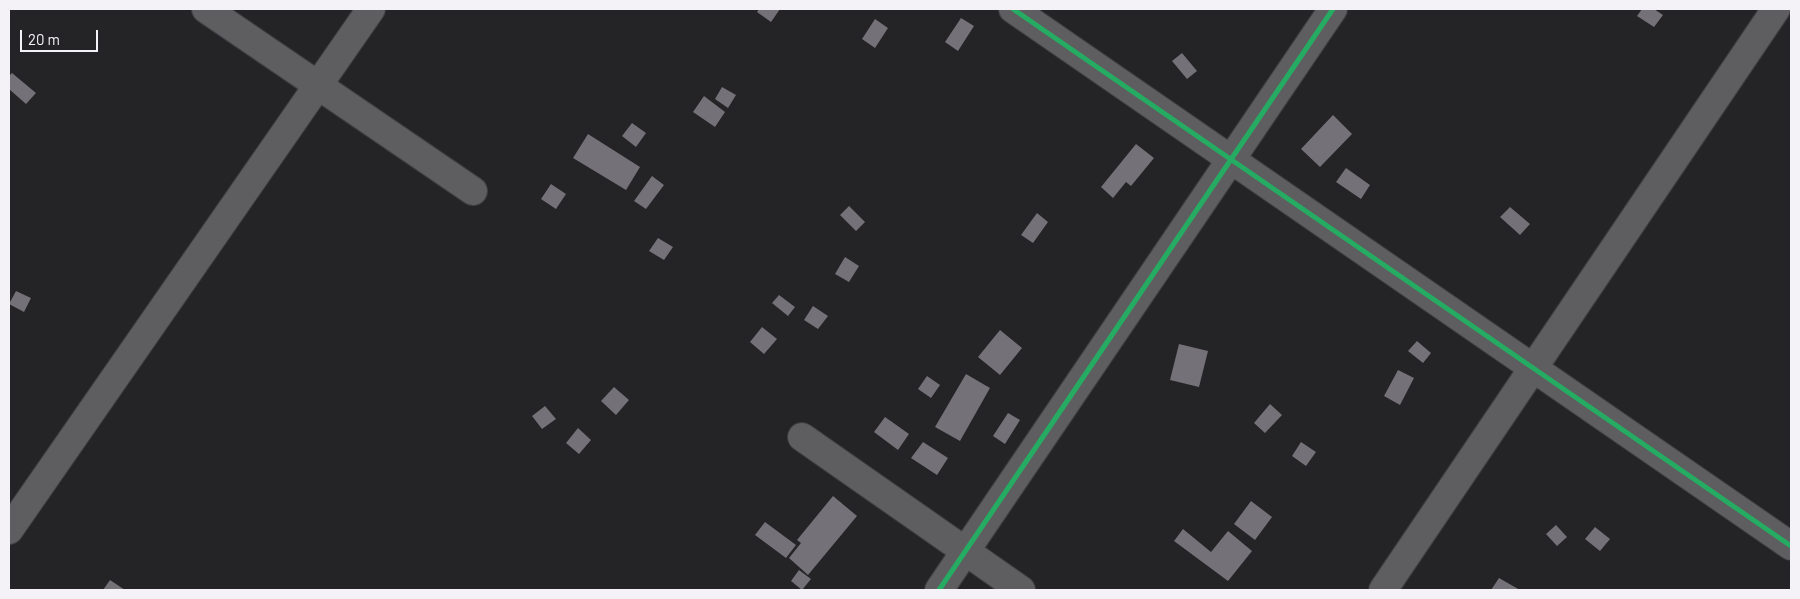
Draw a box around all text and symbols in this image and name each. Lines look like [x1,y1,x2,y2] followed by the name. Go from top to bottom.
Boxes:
[22,20,100,52] scale bar
[28,30,60,48] text: 20 m

